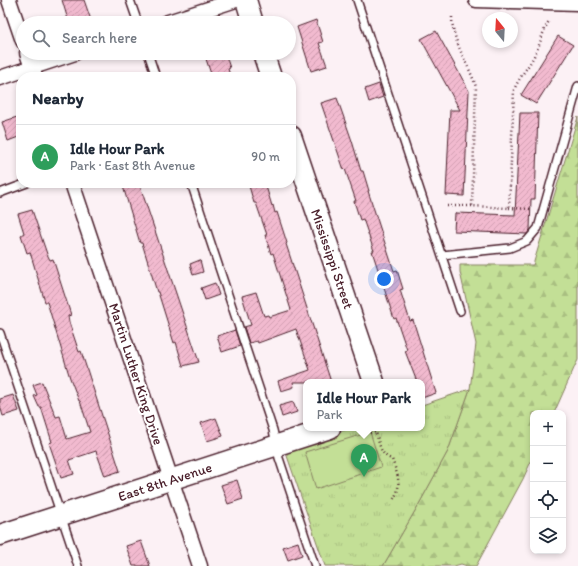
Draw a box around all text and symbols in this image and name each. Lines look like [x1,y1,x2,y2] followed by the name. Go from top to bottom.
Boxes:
[482,12,518,48] north arrow
[16,16,296,60] search box
[30,27,52,49] icon: search
[62,29,137,47] text: Search here
[32,88,84,108] text: Nearby
[70,140,164,158] text: Idle Hour Park
[41,149,49,164] text: A
[251,149,280,164] text: 90 m
[70,158,195,173] text: Park · East 8th Avenue
[307,207,357,311] street label: Mississippi Street
[374,269,394,289] your location
[105,301,167,447] street label: Martin Luther King Drive
[303,379,425,431] popup
[317,389,411,407] text: Idle Hour Park
[317,407,342,422] text: Park
[530,410,566,554] map controls
[530,410,566,446] button: +
[351,444,377,477] pin: A
[530,446,566,482] button: −
[116,459,214,505] street label: East 8th Avenue
[530,482,566,518] button: locate
[530,518,566,554] button: layers

